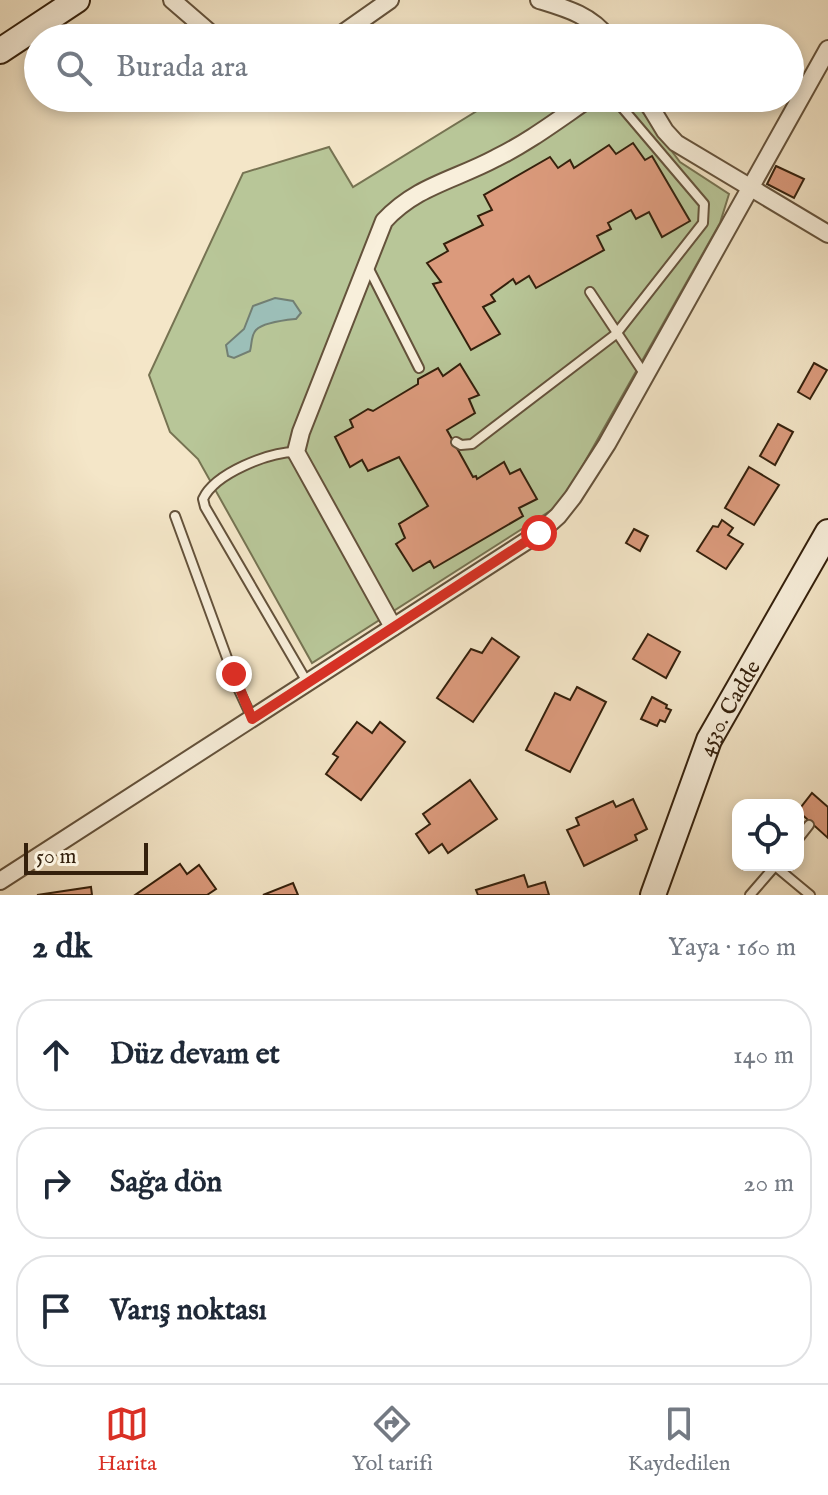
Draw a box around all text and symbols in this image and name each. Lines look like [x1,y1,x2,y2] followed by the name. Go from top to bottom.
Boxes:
[24,24,804,112] search box
[52,46,96,90] icon: search
[116,49,248,87] text: Burada ara
[521,515,557,551] route start
[216,656,252,692] route end
[692,656,768,760] street label: 4530. Cadde
[732,799,804,871] map controls
[732,799,804,871] button: locate
[24,839,148,875] scale bar
[36,843,77,871] text: 50 m
[32,926,92,969] text: 2 dk
[668,931,796,964] text: Yaya · 160 m
[34,1033,78,1077] icon: ahead
[110,1036,280,1074] text: Düz devam et
[733,1039,794,1072] text: 140 m
[34,1161,78,1205] icon: right
[110,1164,222,1202] text: Sağa dön
[743,1167,794,1200] text: 20 m
[34,1289,78,1333] icon: arrive
[110,1292,267,1330] text: Varış noktası
[97,1402,157,1478] tab: Harita
[352,1402,433,1478] tab: Yol tarifi
[628,1402,731,1478] tab: Kaydedilen

